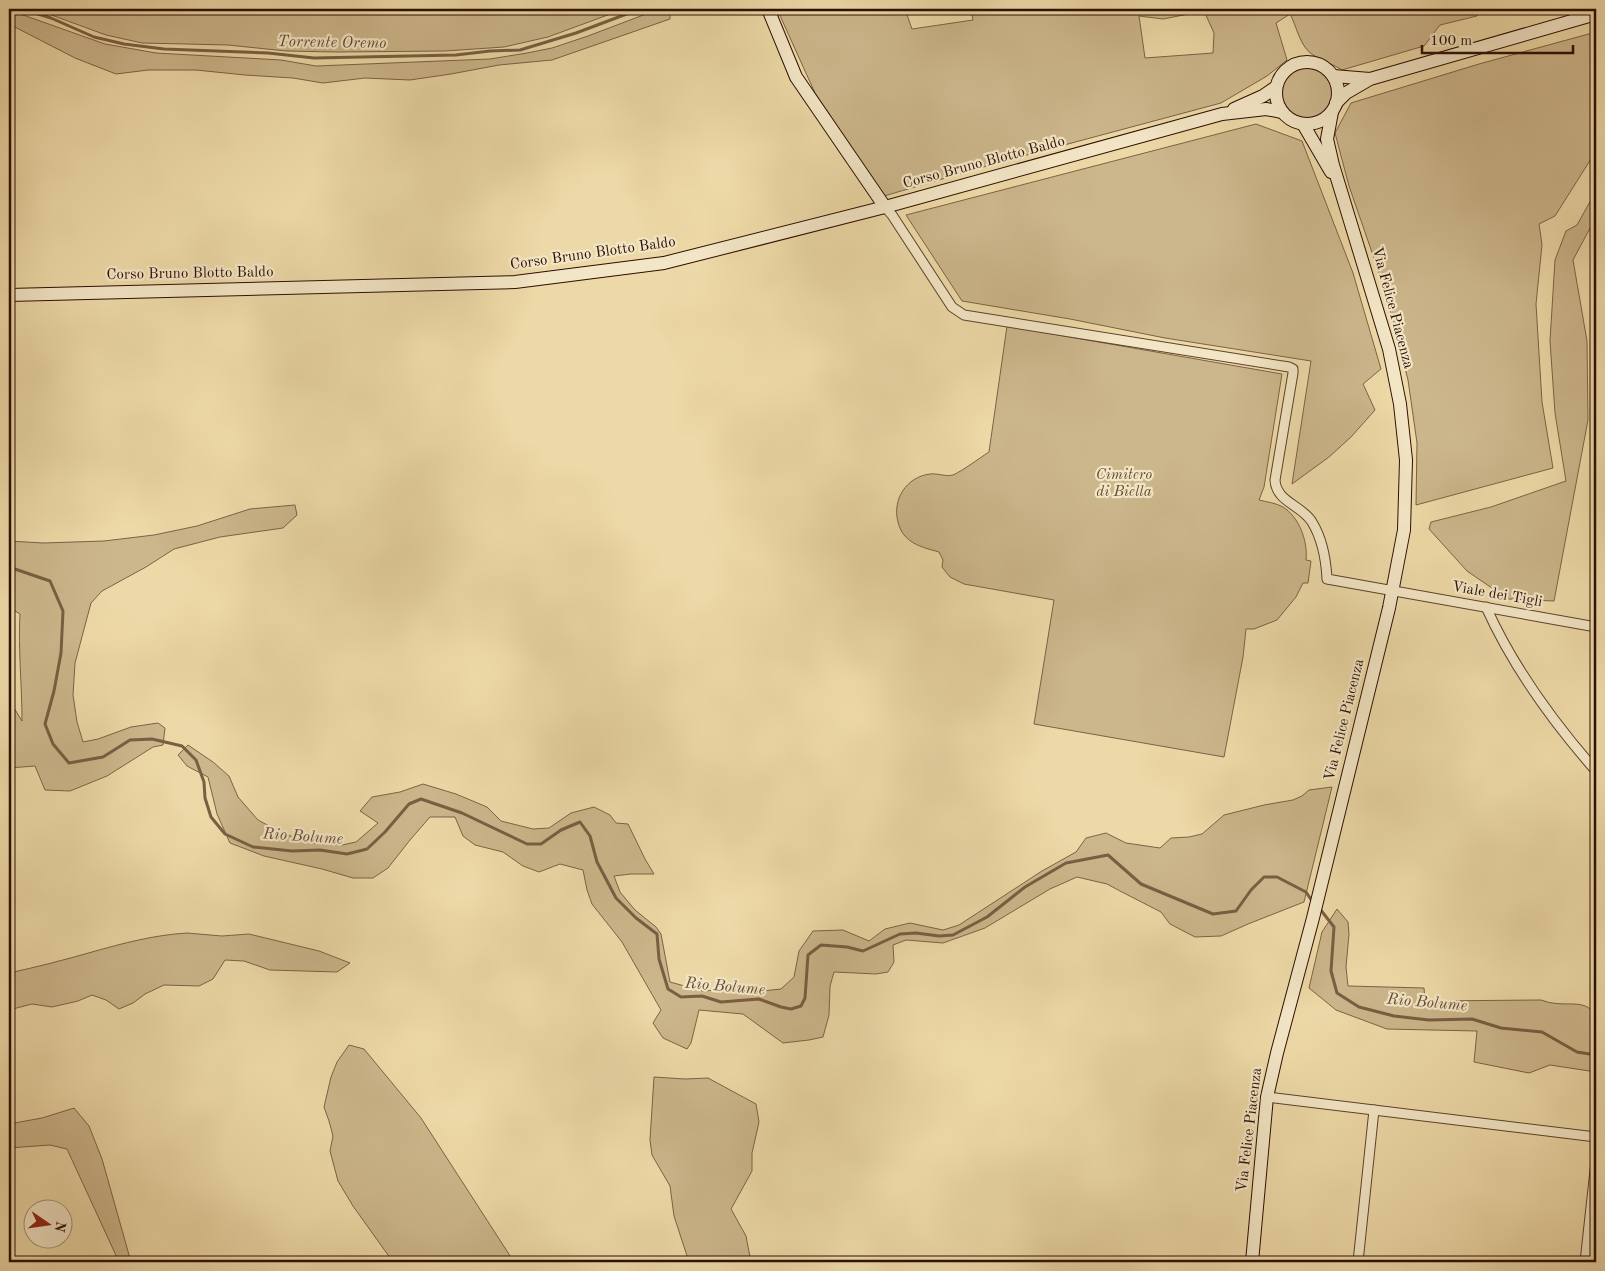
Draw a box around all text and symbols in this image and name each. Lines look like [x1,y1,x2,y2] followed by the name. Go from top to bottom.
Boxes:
[1422,22,1574,54] scale bar
[277,34,387,52] water label: Torrente Oremo
[1430,34,1472,49] text: 100 m
[901,134,1067,192] street label: Corso Bruno Blotto Baldo
[509,235,677,273] street label: Corso Bruno Blotto Baldo
[1369,245,1416,371] street label: Via Felice Piacenza
[106,265,274,283] street label: Corso Bruno Blotto Baldo
[1096,468,1152,500] park label: Cimitero di Biella
[1451,580,1543,610] street label: Viale dei Tigli
[1323,657,1368,783] street label: Via Felice Piacenza
[261,826,344,848] water label: Rio Bolume
[683,975,766,999] water label: Rio Bolume
[1385,991,1468,1015] water label: Rio Bolume
[1235,1066,1265,1193] street label: Via Felice Piacenza
[22,1198,72,1248] north arrow
[52,1220,68,1234] text: N

